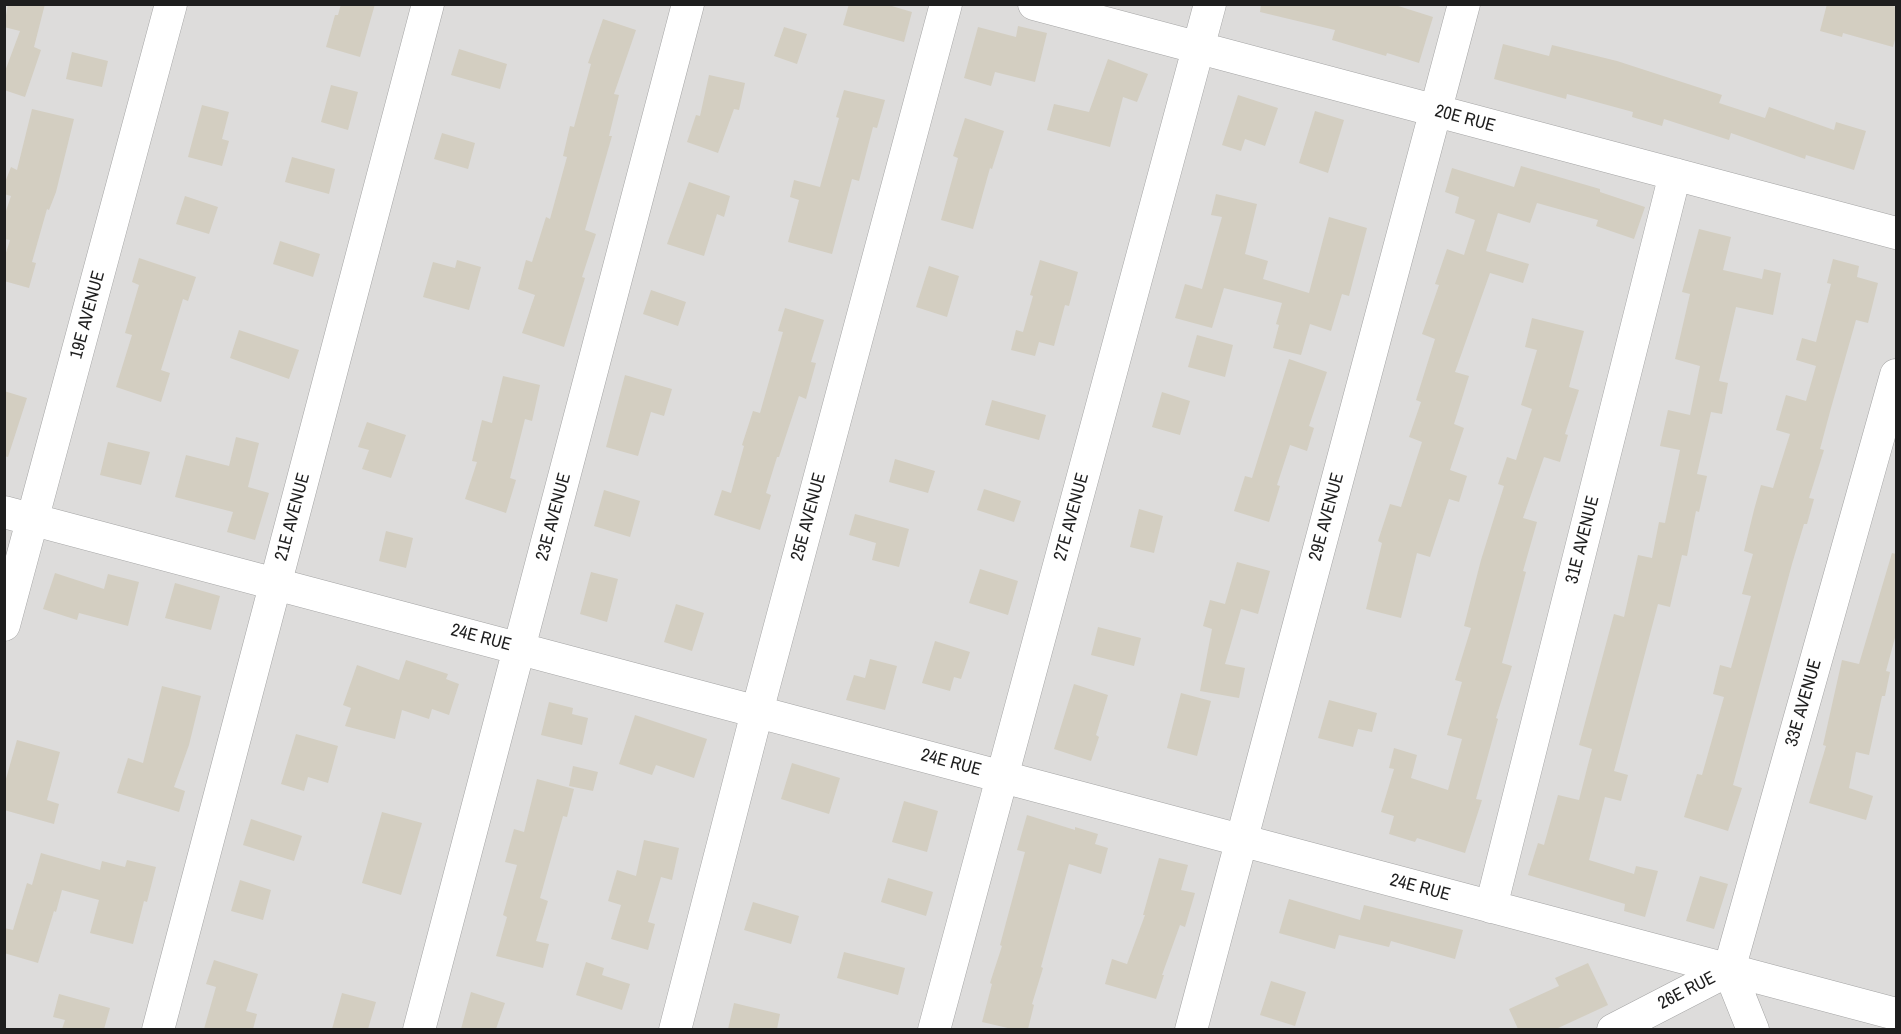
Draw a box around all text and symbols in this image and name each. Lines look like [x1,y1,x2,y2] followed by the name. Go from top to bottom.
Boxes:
[1432,101,1498,137] street label: 20E RUE
[66,269,110,361] street label: 19E AVENUE
[271,471,315,563] street label: 21E AVENUE
[532,471,576,563] street label: 23E AVENUE
[787,471,831,563] street label: 25E AVENUE
[1050,471,1094,563] street label: 27E AVENUE
[1305,471,1349,563] street label: 29E AVENUE
[1562,494,1604,586] street label: 31E AVENUE
[448,620,514,656] street label: 24E RUE
[1781,657,1827,749] street label: 33E AVENUE
[918,745,984,781] street label: 24E RUE
[1387,870,1453,906] street label: 24E RUE
[1655,967,1719,1015] street label: 26E RUE

